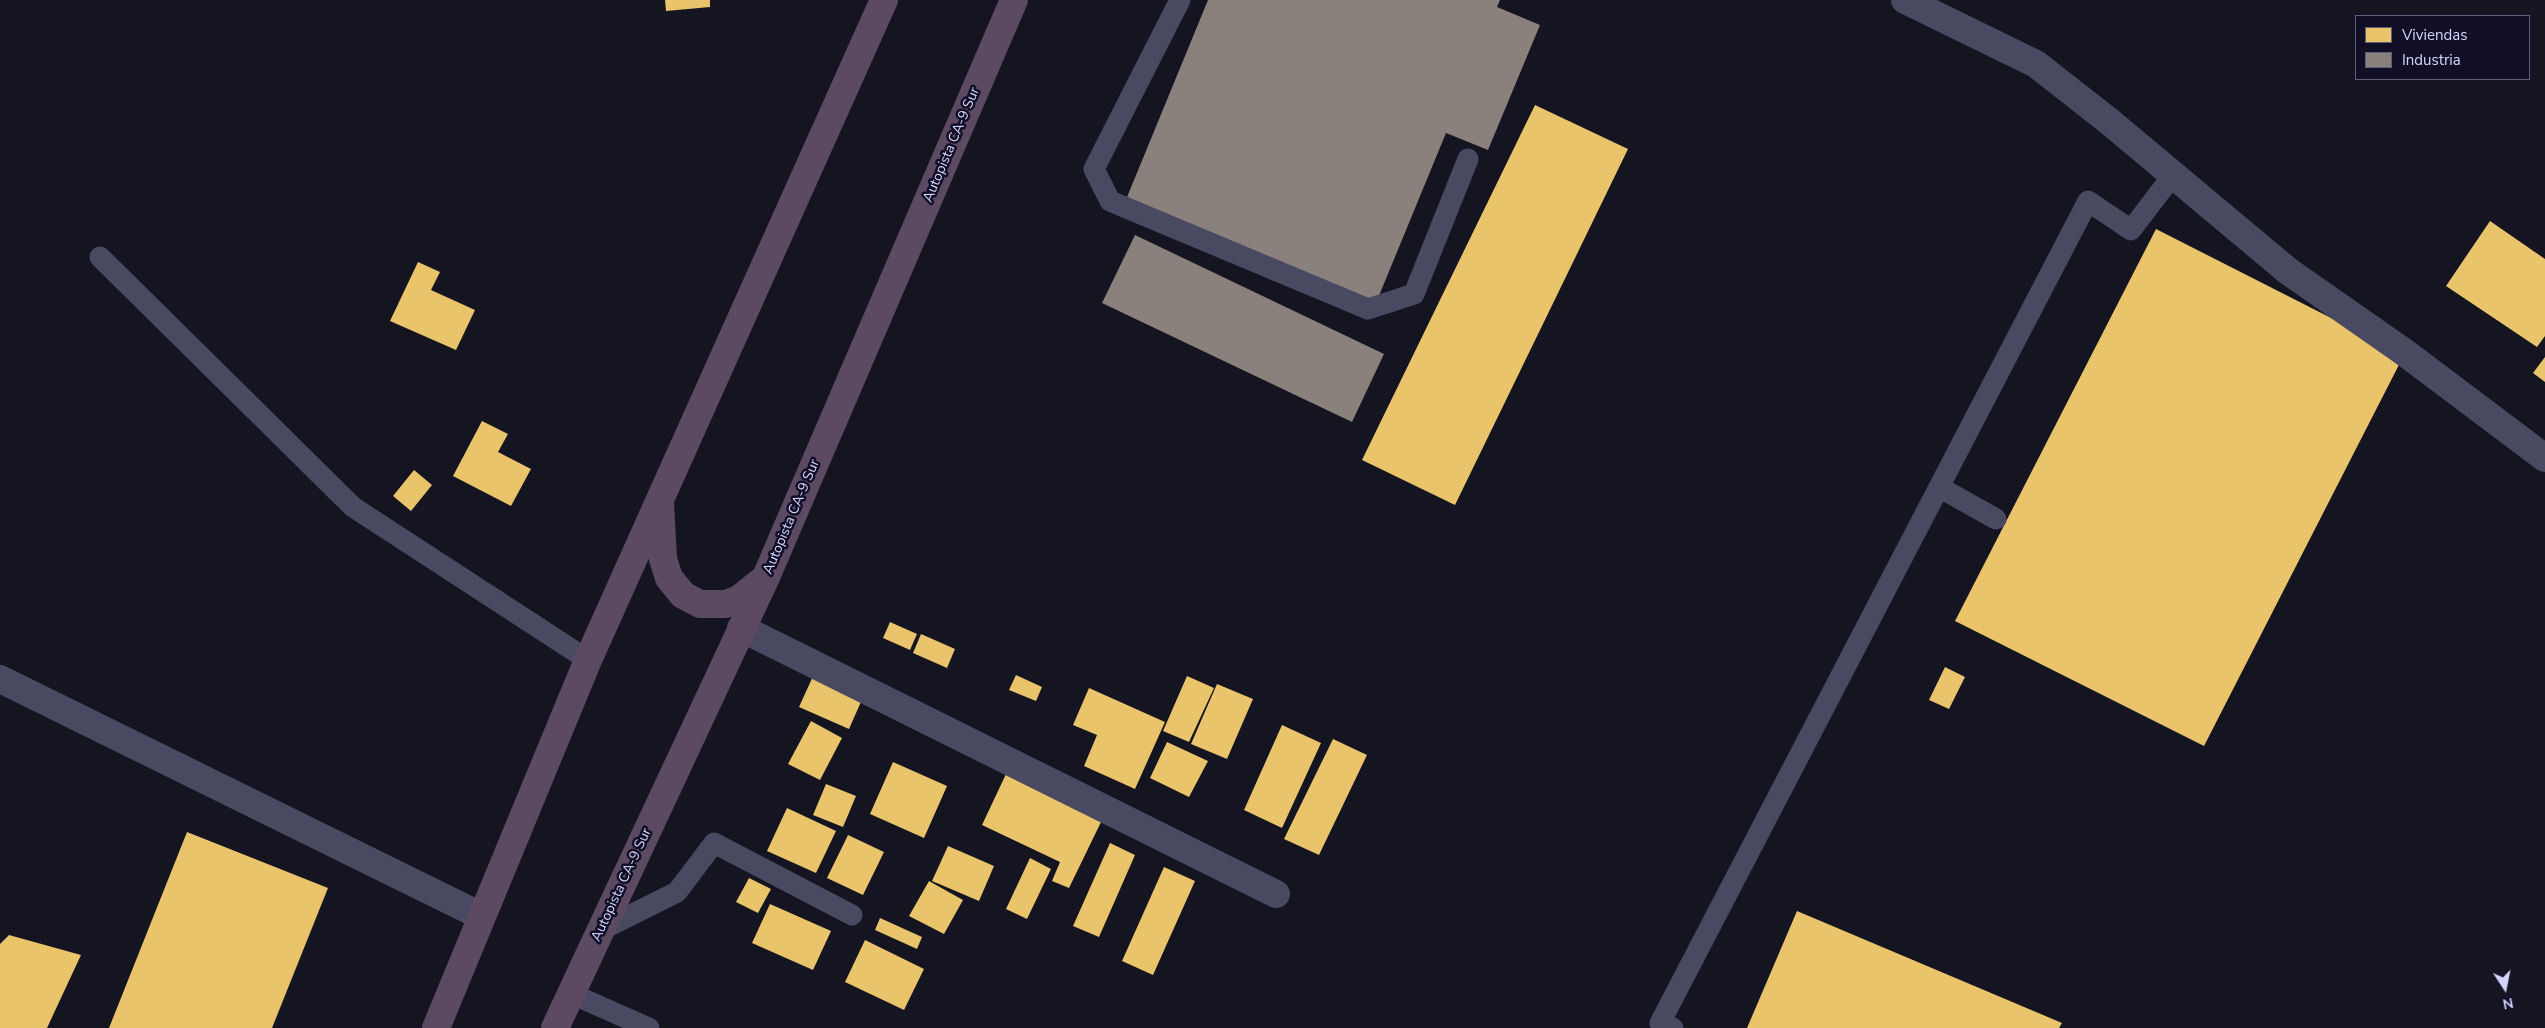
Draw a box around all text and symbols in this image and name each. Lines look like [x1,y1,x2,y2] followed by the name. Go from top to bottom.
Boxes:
[2355,15,2530,80] legend
[2402,25,2467,45] text: Viviendas
[2402,50,2461,70] text: Industria
[920,85,984,205] street label: Autopista CA-9 Sur
[760,457,824,577] street label: Autopista CA-9 Sur
[588,826,656,944] street label: Autopista CA-9 Sur
[2480,963,2530,1013] north arrow
[2501,993,2515,1014] text: N

